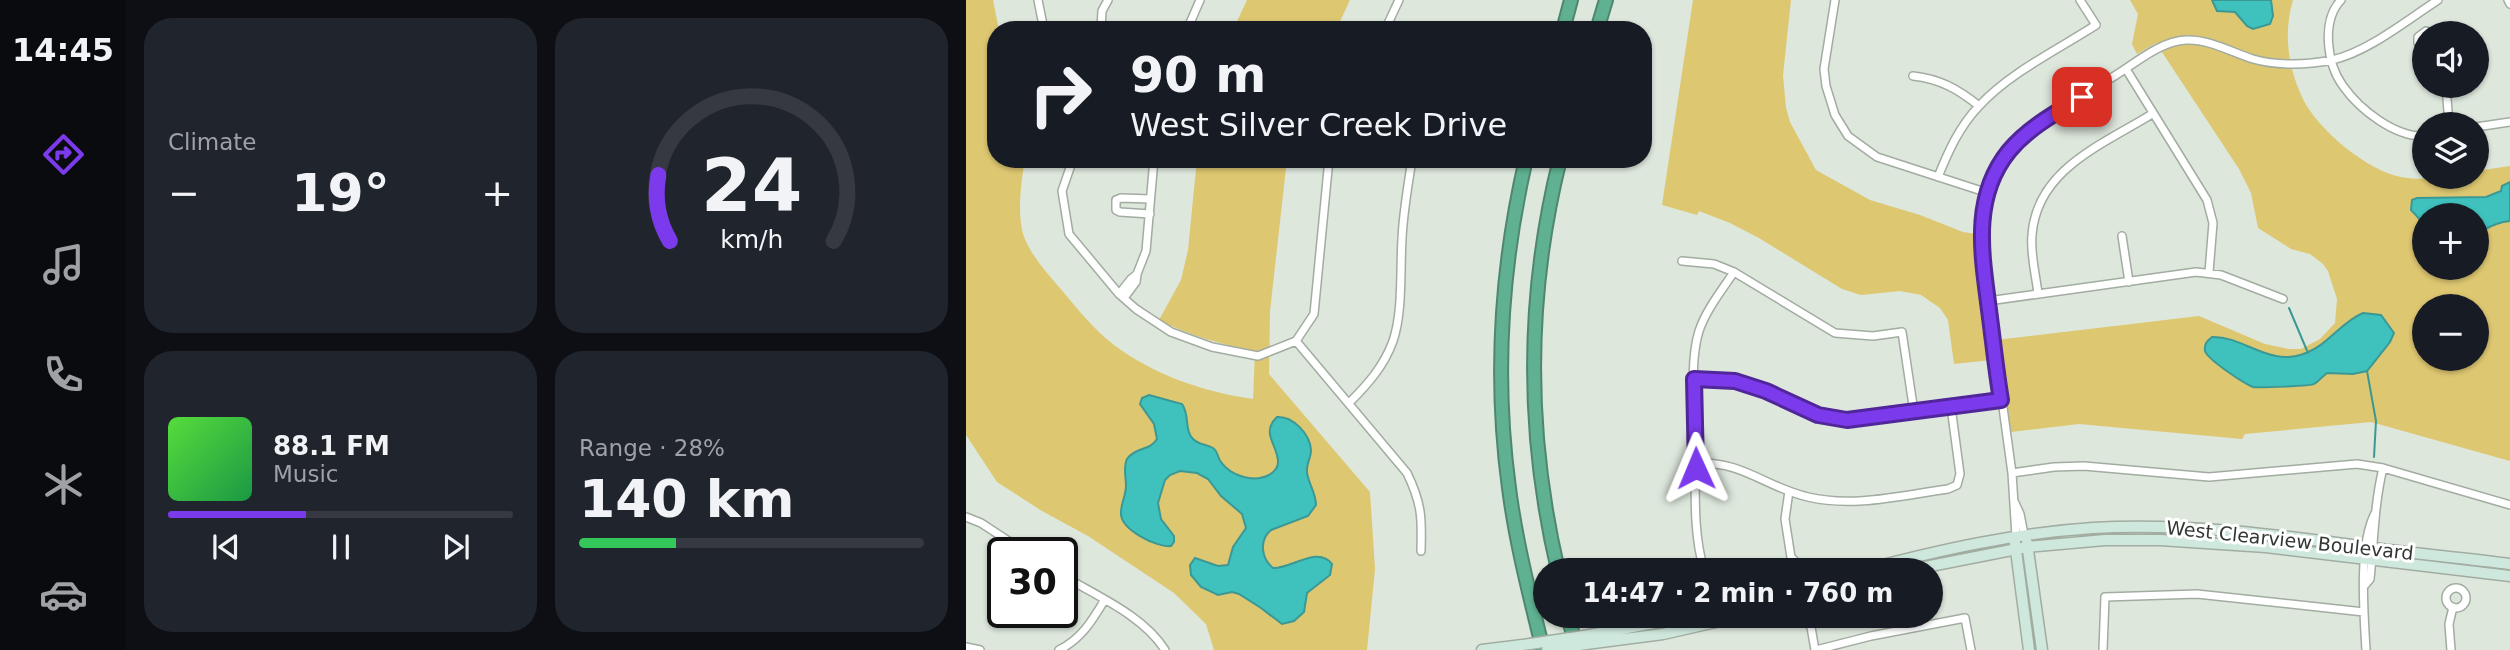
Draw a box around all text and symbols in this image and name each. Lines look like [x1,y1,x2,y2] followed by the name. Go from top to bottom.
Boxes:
[2412,21,2489,371] map controls
[2412,21,2489,98] button: sound
[12,31,114,69] text: 14:45
[1130,47,1266,104] text: 90 m
[1015,49,1106,140] icon: right
[2052,67,2112,127] pin
[2063,78,2101,116] icon: arrive
[1130,106,1507,144] text: West Silver Creek Drive
[2412,112,2489,189] button: layers
[168,129,257,155] text: Climate
[39,130,88,179] icon: directions
[701,144,802,229] text: 24
[291,163,390,223] text: 19°
[168,171,200,215] text: −
[481,171,513,215] text: +
[2412,203,2489,280] button: +
[720,225,783,254] text: km/h
[39,240,88,289] icon: music
[2412,294,2489,371] button: −
[39,350,88,399] icon: phone
[273,431,390,461] text: 88.1 FM
[1659,431,1733,505] position arrow
[579,435,725,461] text: Range · 28%
[39,460,88,509] icon: climate
[273,461,338,487] text: Music
[579,469,794,529] text: 140 km
[2165,516,2415,564] street label: West Clearview Boulevard
[207,528,245,566] icon: previous
[322,528,360,566] icon: pause
[437,528,475,566] icon: next
[987,537,1078,628] speed limit sign: 30
[39,570,88,619] icon: car
[1583,578,1893,608] text: 14:47 · 2 min · 760 m

